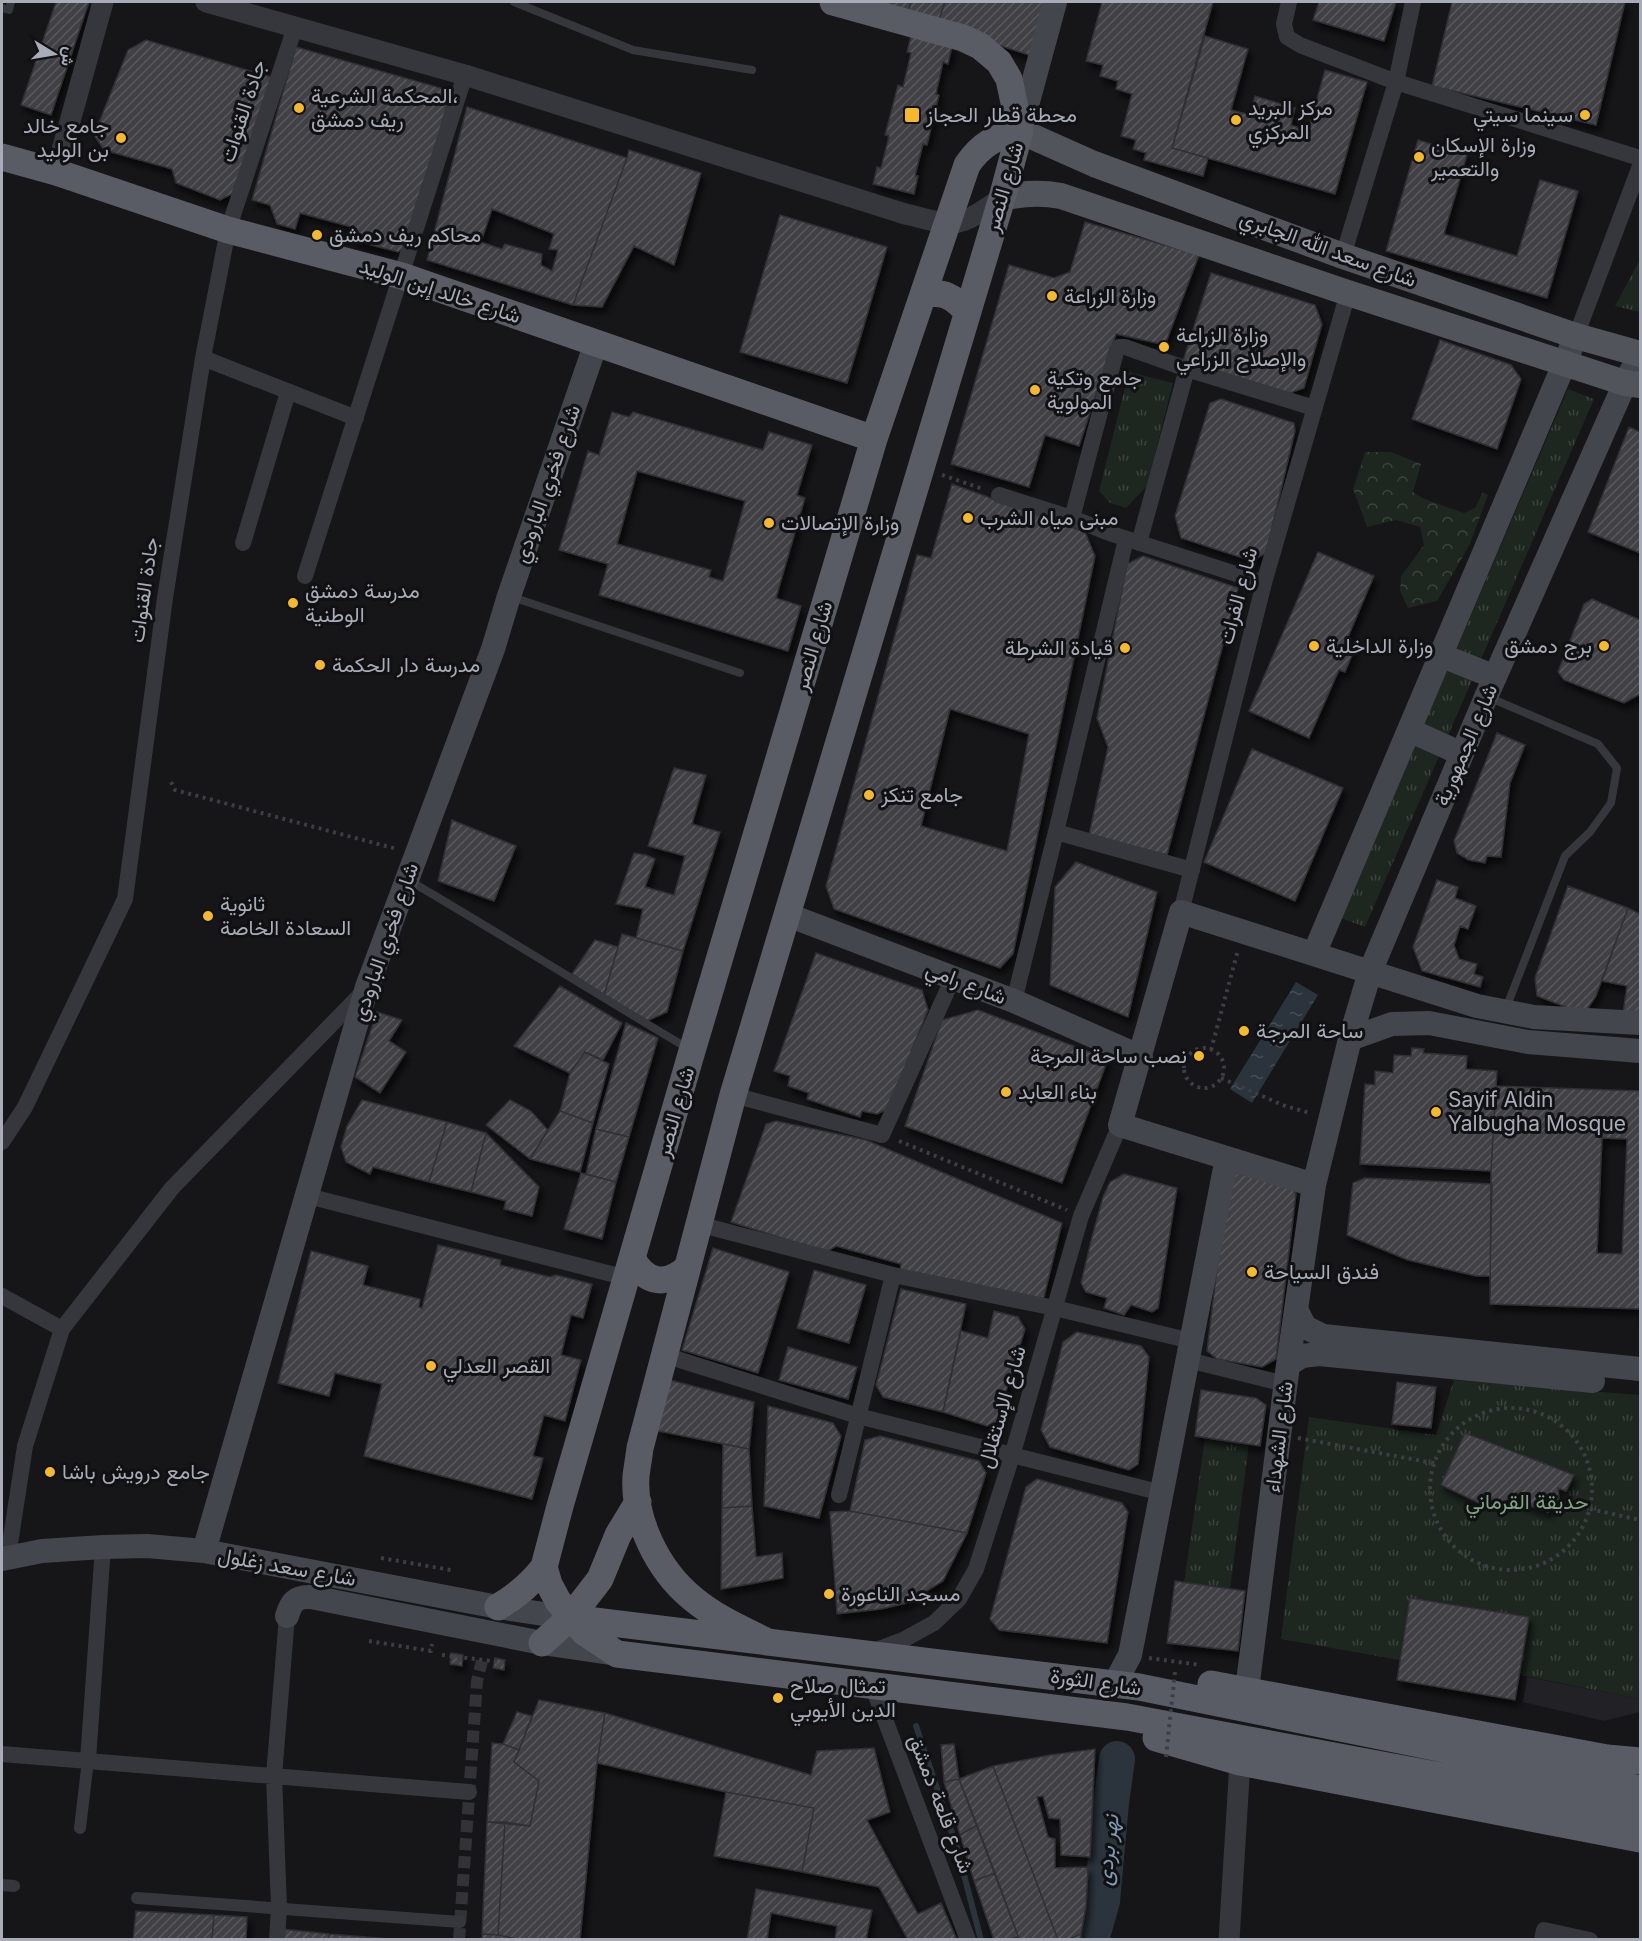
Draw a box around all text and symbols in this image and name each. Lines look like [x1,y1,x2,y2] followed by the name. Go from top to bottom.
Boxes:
[24,24,84,84] north arrow
[57,46,80,68] text: ش
[214,56,272,166] street label: جادة القنوات
[311,83,458,133] place label: المحكمة الشرعية، ريف دمشق
[1248,95,1333,149] place label: مركز البريد المركزي
[292,101,306,115] marker: المحكمة الشرعية، ريف دمشق
[925,102,1077,128] place label: محطة قطار الحجاز
[1473,102,1573,132] place label: سينما سيتي
[903,106,921,124] marker: محطة قطار الحجاز
[1578,108,1592,122] marker: سينما سيتي
[23,113,109,163] place label: جامع خالد بن الوليد
[1229,113,1243,127] marker: مركز البريد المركزي
[114,131,128,145] marker: جامع خالد بن الوليد
[1430,132,1536,182] place label: وزارة الإسكان والتعمير
[979,139,1030,236] street label: شارع النصر
[1412,150,1426,164] marker: وزارة الإسكان والتعمير
[1235,205,1420,297] street label: شارع سعد الله الجابري
[329,222,481,249] place label: محاكم ريف دمشق
[310,228,324,242] marker: محاكم ريف دمشق
[356,253,524,330] street label: شارع خالد إبن الوليد
[1064,283,1156,309] place label: وزارة الزراعة
[1045,289,1059,303] marker: وزارة الزراعة
[1176,322,1306,376] place label: وزارة الزراعة والإصلاح الزراعي
[1157,340,1171,354] marker: وزارة الزراعة والإصلاح الزراعي
[1047,365,1142,415] place label: جامع وتكية المولوية
[1028,383,1042,397] marker: جامع وتكية المولوية
[508,401,590,568] street label: شارع فخري البارودي
[980,505,1119,531] place label: مبنى مياه الشرب
[781,510,899,537] place label: وزارة الإتصالات
[961,511,975,525] marker: مبنى مياه الشرب
[762,516,776,530] marker: وزارة الإتصالات
[124,536,164,644] street label: جادة القنوات
[1213,545,1264,648] street label: شارع الفرات
[305,578,420,628] place label: مدرسة دمشق الوطنية
[286,596,300,610] marker: مدرسة دمشق الوطنية
[788,598,839,695] street label: شارع النصر
[1326,633,1433,659] place label: وزارة الداخلية
[1504,633,1592,660] place label: برج دمشق
[1005,635,1113,661] place label: قيادة الشرطة
[1307,639,1321,653] marker: وزارة الداخلية
[1597,639,1611,653] marker: برج دمشق
[1118,641,1132,655] marker: قيادة الشرطة
[332,652,480,678] place label: مدرسة دار الحكمة
[313,658,327,672] marker: مدرسة دار الحكمة
[1429,680,1504,810] street label: شارع الجمهورية
[880,782,963,809] place label: جامع تنكز
[862,788,876,802] marker: جامع تنكز
[346,859,428,1026] street label: شارع فخري البارودي
[220,891,351,940] place label: ثانوية السعادة الخاصة
[201,909,215,923] marker: ثانوية السعادة الخاصة
[921,956,1010,1014] street label: شارع رامي
[1256,1018,1363,1044] place label: ساحة المرجة
[1237,1024,1251,1038] marker: ساحة المرجة
[1030,1043,1187,1069] place label: نصب ساحة المرجة
[1192,1049,1206,1063] marker: نصب ساحة المرجة
[650,1064,701,1161] street label: شارع النصر
[1018,1079,1097,1104] place label: بناء العابد
[999,1085,1013,1099] marker: بناء العابد
[1448,1087,1626,1136] place label: Sayif Aldin Yalbugha Mosque
[1429,1105,1443,1119] marker: Sayif Aldin Yalbugha Mosque
[1264,1259,1379,1284] place label: فندق السياحة
[1245,1265,1259,1279] marker: فندق السياحة
[972,1343,1033,1471] street label: شارع الإستقلال
[443,1353,550,1383] place label: القصر العدلي
[424,1359,438,1373] marker: القصر العدلي
[1259,1380,1300,1494] street label: شارع الشهداء
[62,1459,210,1486] place label: جامع درويش باشا
[43,1465,57,1479] marker: جامع درويش باشا
[1465,1489,1589,1519] park label: حديقة القرماني
[216,1542,358,1593] street label: شارع سعد زغلول
[841,1581,960,1607] place label: مسجد الناعورة
[822,1587,836,1601] marker: مسجد الناعورة
[1049,1663,1143,1702] street label: شارع الثورة
[790,1673,896,1727] place label: تمثال صلاح الدين الأيوبي
[771,1691,785,1705] marker: تمثال صلاح الدين الأيوبي
[902,1731,979,1877] street label: شارع قلعة دمشق
[1090,1812,1125,1887] water label: نهر بردى

